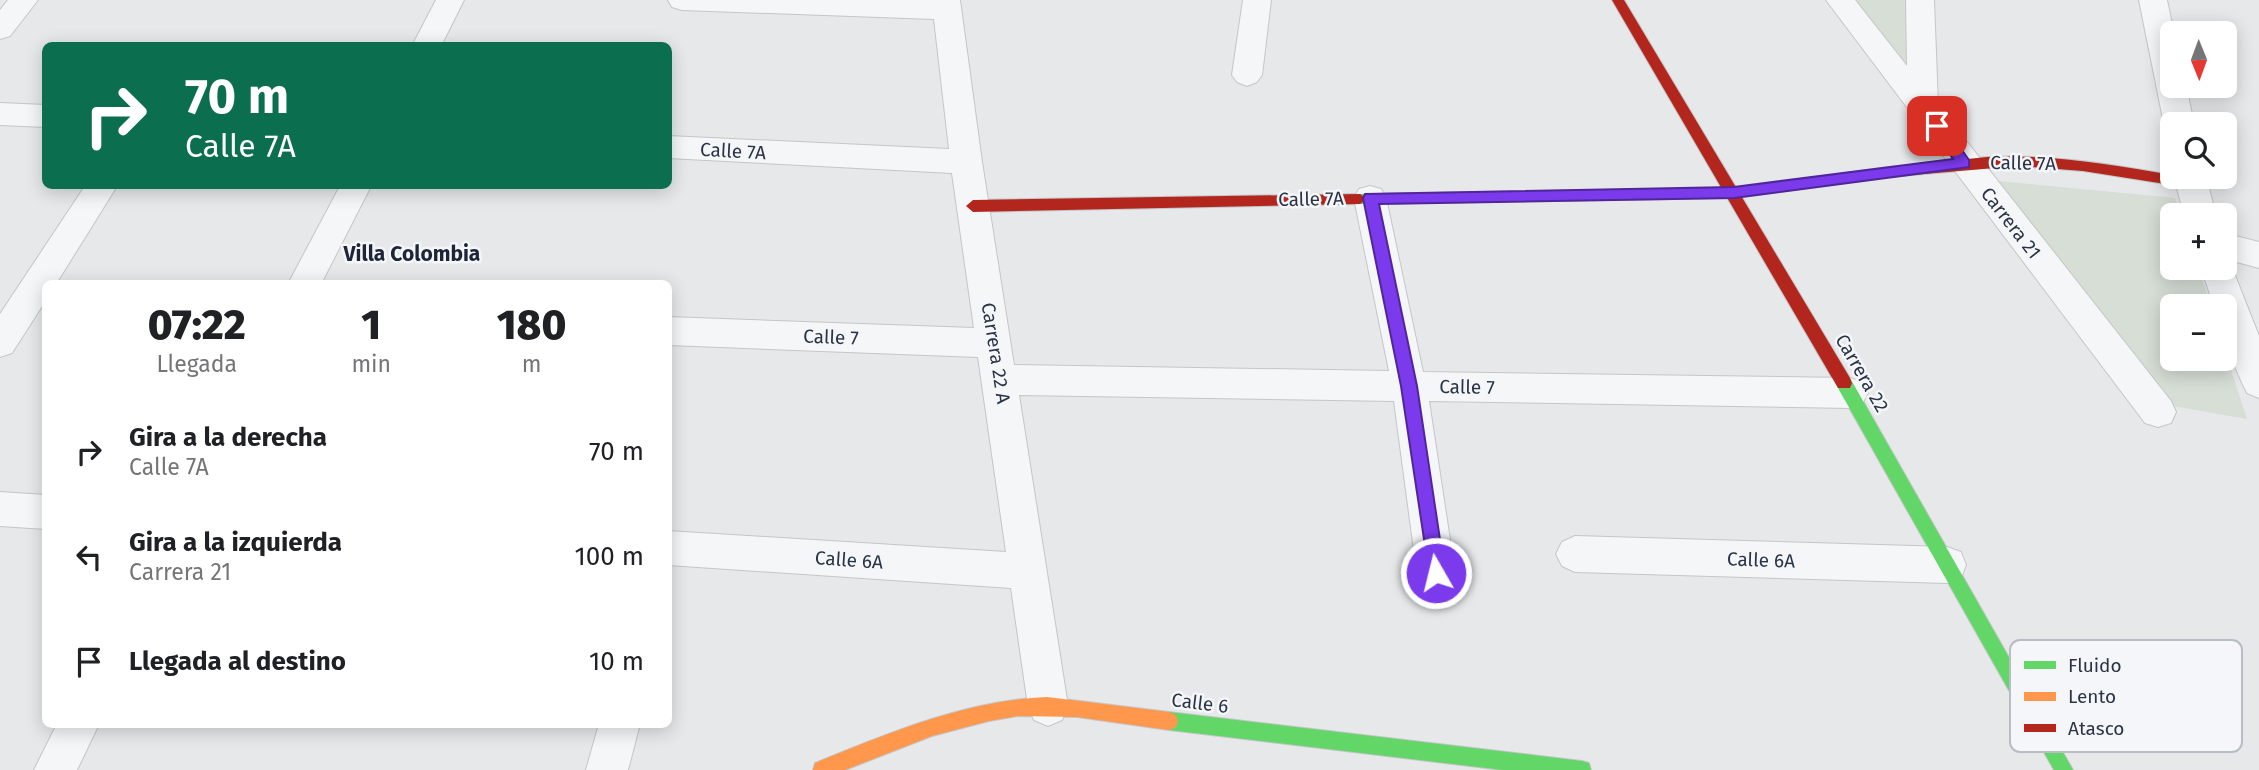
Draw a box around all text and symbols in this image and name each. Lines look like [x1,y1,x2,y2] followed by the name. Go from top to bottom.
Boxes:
[2160,21,2236,98] north arrow
[2160,21,2237,371] map controls
[185,67,289,126] text: 70 m
[70,70,161,161] icon: right
[1907,96,1967,156] pin
[1918,107,1956,145] icon: arrive
[2160,112,2237,189] button: search
[185,127,296,165] text: Calle 7A
[700,138,767,164] street label: Calle 7A
[1990,151,2056,175] street label: Calle 7A
[1976,183,2046,263] street label: Carrera 21
[1278,187,1344,211] street label: Calle 7A
[2160,203,2237,280] button: +
[343,241,480,267] district label: Villa Colombia
[2160,294,2237,371] button: −
[148,300,246,350] text: 07:22
[361,300,381,350] text: 1
[497,300,566,350] text: 180
[977,301,1015,405] street label: Carrera 22 A
[803,325,859,349] street label: Calle 7
[1831,330,1893,416] street label: Carrera 22
[156,350,237,378] text: Llegada
[351,350,391,378] text: min
[522,350,541,378] text: m
[1439,375,1495,399] street label: Calle 7
[129,422,327,453] text: Gira a la derecha
[70,433,108,471] icon: right
[589,436,644,467] text: 70 m
[129,453,209,481] text: Calle 7A
[129,527,342,558] text: Gira a la izquierda
[1399,536,1473,610] position arrow
[70,538,108,576] icon: left
[575,541,644,572] text: 100 m
[814,546,884,574] street label: Calle 6A
[1727,547,1796,573] street label: Calle 6A
[129,558,231,586] text: Carrera 21
[2010,640,2242,752] legend
[70,643,108,681] icon: arrive
[129,646,346,677] text: Llegada al destino
[589,646,644,677] text: 10 m
[2068,654,2122,677] text: Fluido
[2068,685,2116,708] text: Lento
[1170,688,1230,718] street label: Calle 6
[2068,717,2124,740] text: Atasco

